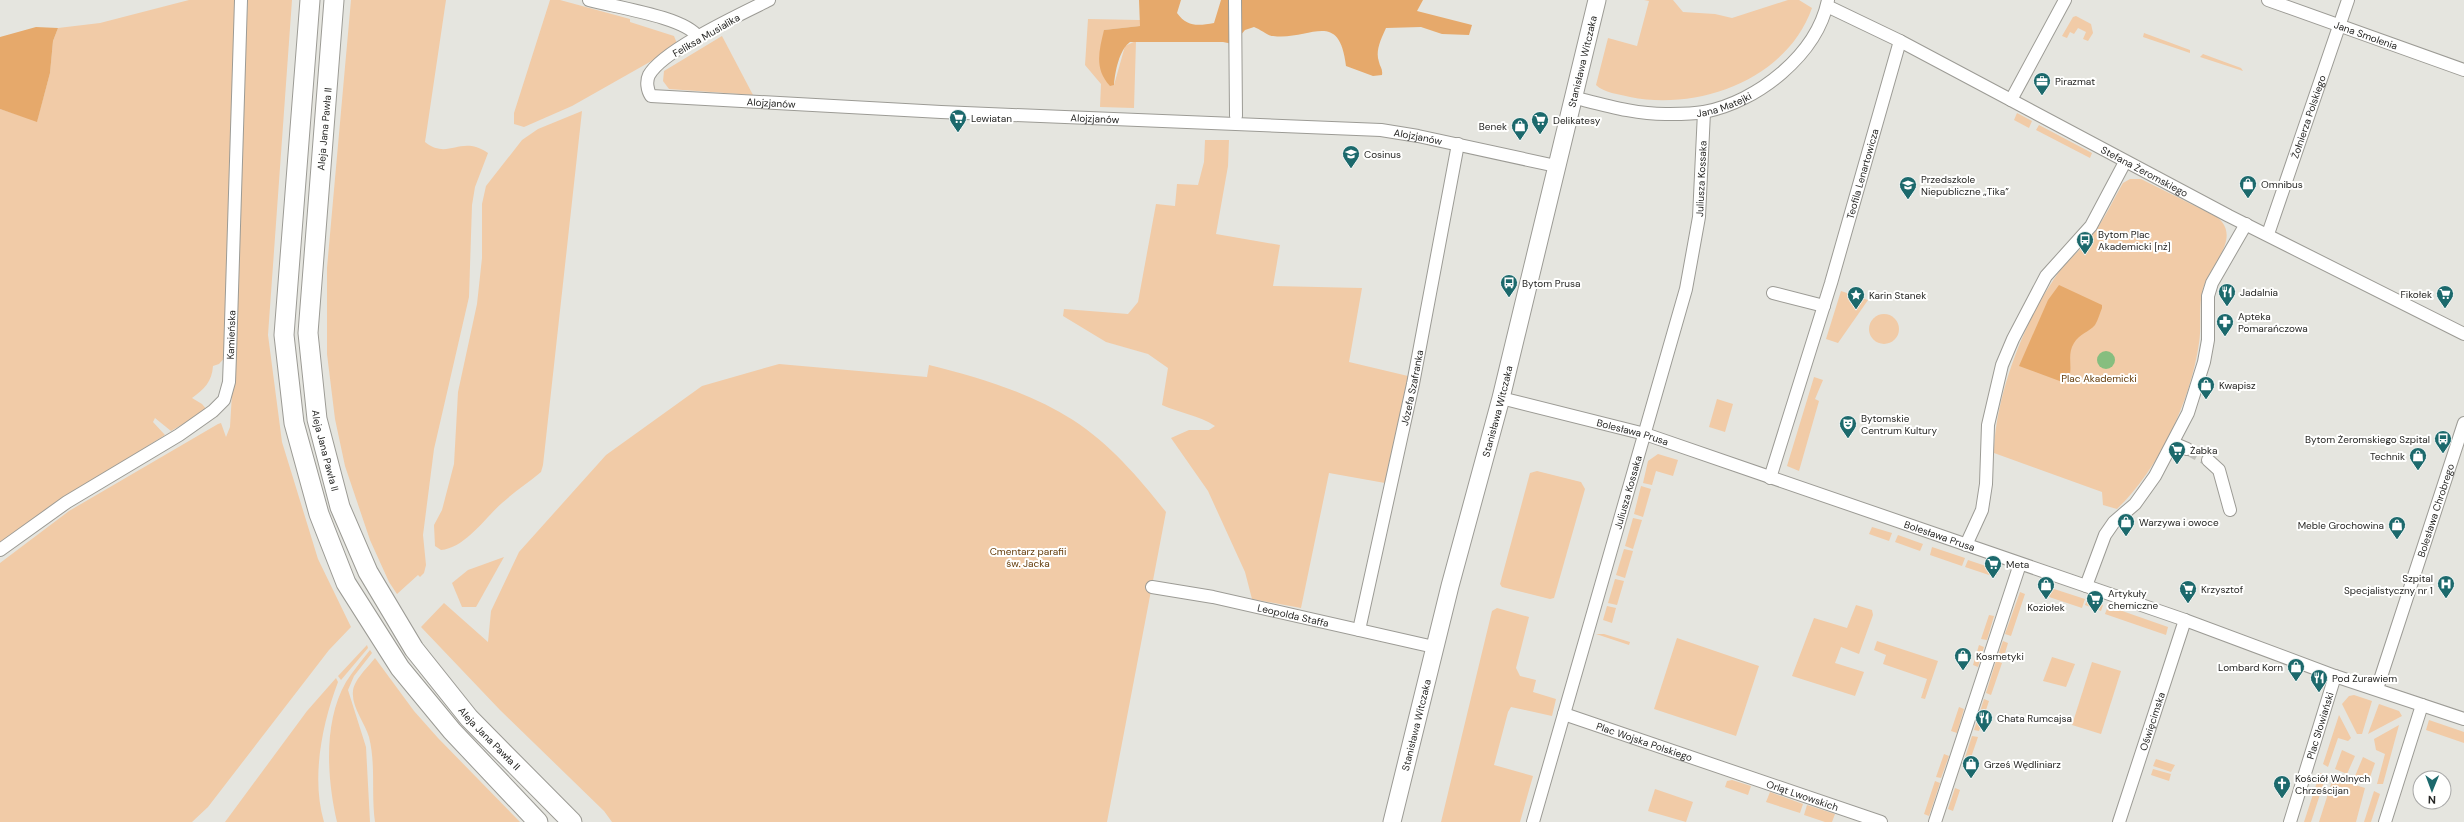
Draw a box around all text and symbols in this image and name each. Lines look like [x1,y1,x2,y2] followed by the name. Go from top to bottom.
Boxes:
[670,11,742,60] street label: Feliksa Musialika
[1565,14,1600,109] street label: Stanisława Witczaka
[2332,18,2399,53] street label: Jana Smolenia
[2032,71,2052,96] office icon: Pirazmat
[2288,73,2329,160] street label: Żołnierza Polskiego
[2055,75,2095,88] place label: Pirazmat
[314,87,335,171] street label: Aleja Jana Pawła II
[1696,89,1754,120] street label: Jana Matejki
[746,95,796,111] street label: Alojzjanów
[948,108,968,133] supermarket icon: Lewiatan
[1530,110,1550,135] supermarket icon: Delikatesy
[1070,111,1120,126] street label: Alojzjanów
[971,112,1012,125] place label: Lewiatan
[1553,114,1601,127] place label: Delikatesy
[1510,116,1530,141] shop icon: Benek
[1479,120,1507,133] place label: Benek
[1393,126,1444,148] street label: Alojzjanów
[1844,127,1882,220] street label: Teofila Lenartowicza
[1693,140,1710,217] street label: Juliusza Kossaka
[2099,143,2190,200] street label: Stefana Żeromskiego
[1341,144,1361,169] school or university icon: Cosinus
[1364,148,1401,161] place label: Cosinus
[1921,173,2009,198] place label: Przedszkole Niepubliczne „Tika”
[2238,174,2258,199] shop icon: Omnibus
[1898,175,1918,200] school or university icon: Przedszkole Niepubliczne „Tika”
[2261,178,2303,191] place label: Omnibus
[2098,228,2171,253] place label: Bytom Plac Akademicki [nż]
[2075,230,2095,255] bus stop icon: Bytom Plac Akademicki [nż]
[1499,273,1519,298] bus stop icon: Bytom Prusa
[1522,277,1581,290] place label: Bytom Prusa
[2217,282,2237,307] restaurant icon: Jadalnia
[2435,284,2455,309] supermarket icon: Fikołek
[1846,285,1866,310] place icon: Karin Stanek
[2240,286,2278,299] place label: Jadalnia
[2400,288,2432,301] place label: Fikołek
[1869,289,1926,302] place label: Karin Stanek
[224,310,238,360] street label: Kamieńska
[2238,310,2308,335] place label: Apteka Pomarańczowa
[2215,312,2235,337] pharmacy icon: Apteka Pomarańczowa
[1398,349,1426,427] street label: Józefa Szafranka
[1479,364,1516,458] street label: Stanisława Witczaka
[2061,372,2137,385] park label: Plac Akademicki
[2196,375,2216,400] shop icon: Kwapisz
[2219,379,2256,392] place label: Kwapisz
[309,409,342,493] street label: Aleja Jana Pawła II
[1861,412,1937,437] place label: Bytomskie Centrum Kultury
[1838,414,1858,439] theatre icon: Bytomskie Centrum Kultury
[1595,416,1670,449] street label: Bolesława Prusa
[2433,429,2453,454] bus stop icon: Bytom Żeromskiego Szpital
[2305,433,2430,446] place label: Bytom Żeromskiego Szpital
[2167,440,2187,465] supermarket icon: Żabka
[2190,444,2218,457] place label: Żabka
[2408,446,2428,471] shop icon: Technik
[2370,450,2405,463] place label: Technik
[1611,454,1645,531] street label: Juliusza Kossaka
[2415,462,2457,559] street label: Bolesława Chrobrego
[2116,512,2136,537] shop icon: Warzywa i owoce
[2387,515,2407,540] shop icon: Meble Grochowina
[2139,516,2219,529] place label: Warzywa i owoce
[1902,518,1977,554] street label: Bolesława Prusa
[2298,519,2384,532] place label: Meble Grochowina
[990,545,1066,570] park label: Cmentarz parafii św. Jacka
[1983,554,2003,579] supermarket icon: Meta
[2006,558,2029,571] place label: Meta
[2344,572,2433,597] place label: Szpital Specjalistyczny nr 1
[2436,574,2456,599] hospital icon: Szpital Specjalistyczny nr 1
[2036,575,2056,600] shop icon: Koziołek
[2178,579,2198,604] supermarket icon: Krzysztof
[2201,583,2244,596] place label: Krzysztof
[2108,587,2159,612] place label: Artykuły chemiczne
[2085,589,2105,614] supermarket icon: Artykuły chemiczne
[1256,601,1330,630] street label: Leopolda Staffa
[2027,601,2065,614] place label: Koziołek
[1953,646,1973,671] shop icon: Kosmetyki
[1976,650,2024,663] place label: Kosmetyki
[2286,657,2306,682] shop icon: Lombard Korn
[2218,661,2283,674] place label: Lombard Korn
[2309,668,2329,693] restaurant icon: Pod Żurawiem
[2332,672,2397,685] place label: Pod Żurawiem
[1399,678,1434,772] street label: Stanisława Witczaka
[2137,690,2168,752] street label: Oświęcimska
[2304,690,2337,761] street label: Plac Słowiański
[456,704,523,773] street label: Aleja Jana Pawła II
[1974,708,1994,733] restaurant icon: Chata Rumcajsa
[1997,712,2072,725] place label: Chata Rumcajsa
[1595,719,1694,764] street label: Plac Wojska Polskiego
[1961,754,1981,779] shop icon: Grześ Wędliniarz
[1984,758,2061,771] place label: Grześ Wędliniarz
[2412,770,2452,810] north arrow
[2295,772,2370,797] place label: Kościół Wolnych Chrześcijan
[2272,774,2292,799] church icon: Kościół Wolnych Chrześcijan
[1765,777,1840,814] street label: Orląt Lwowskich
[2428,793,2436,807] text: N

